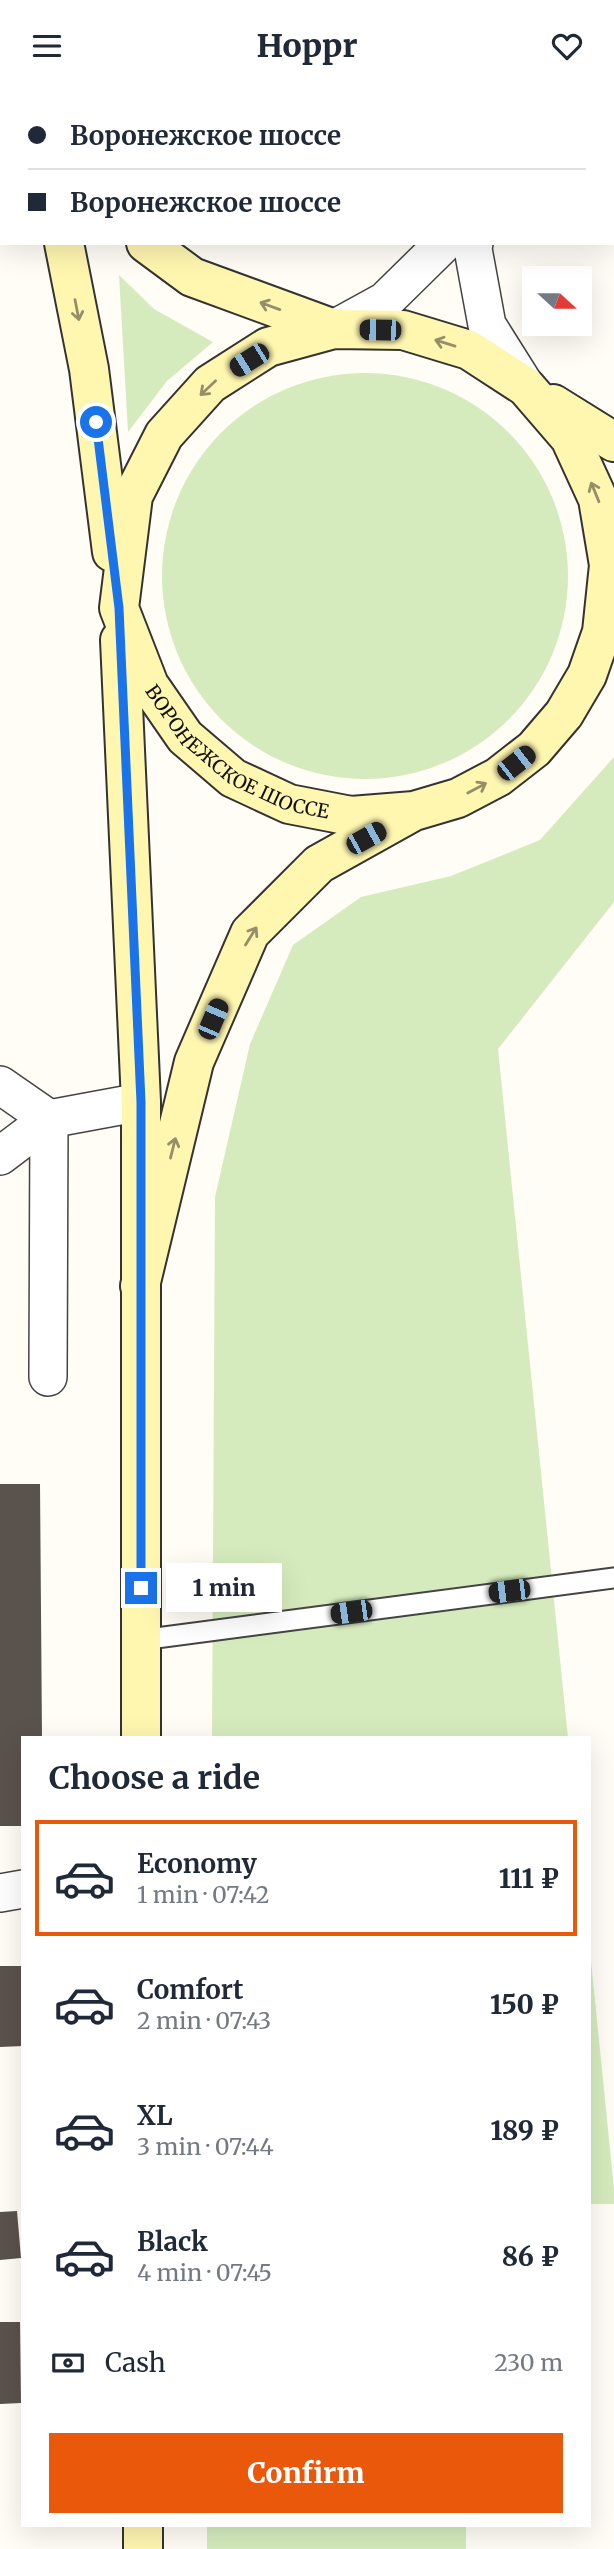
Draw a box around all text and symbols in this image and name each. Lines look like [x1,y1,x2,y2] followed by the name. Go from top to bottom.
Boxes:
[257,26,357,66] text: Hoppr
[28,27,66,65] icon: menu
[548,27,586,65] icon: heart
[70,119,341,152] text: Воронежское шоссе
[70,186,341,219] text: Воронежское шоссе
[522,266,592,336] north arrow
[522,266,592,336] map controls
[71,298,85,321] one-way arrow
[260,299,282,311] one-way arrow
[359,319,402,341] car
[434,336,456,349] one-way arrow
[226,340,273,380] car
[199,379,217,396] one-way arrow
[80,406,112,438] route start
[587,482,600,504] one-way arrow
[140,680,331,824] street label: ВОРОНЕЖСКОЕ ШОССЕ
[493,742,540,784] car
[466,781,487,794] one-way arrow
[343,819,390,857] car
[243,927,258,946] one-way arrow
[196,996,231,1042] car
[167,1138,180,1160] one-way arrow
[166,1563,281,1613] callout: 1 min
[125,1572,157,1604] route end
[192,1573,256,1602] text: 1 min
[487,1578,532,1604] car
[329,1599,374,1625] car
[49,1758,260,1798] text: Choose a ride
[53,1847,116,1910] icon: car
[137,1847,257,1880] text: Economy
[499,1862,559,1895] text: 111 ₽
[137,1880,269,1909] text: 1 min · 07:42
[53,1973,116,2036] icon: car
[137,1973,243,2006] text: Comfort
[490,1988,559,2021] text: 150 ₽
[137,2006,271,2035] text: 2 min · 07:43
[53,2099,116,2162] icon: car
[137,2099,173,2132] text: XL
[491,2114,559,2147] text: 189 ₽
[137,2132,274,2161] text: 3 min · 07:44
[53,2225,116,2288] icon: car
[137,2225,208,2258] text: Black
[502,2240,559,2273] text: 86 ₽
[137,2258,272,2287] text: 4 min · 07:45
[49,2344,87,2382] icon: cash
[105,2346,166,2379] text: Cash
[494,2348,563,2377] text: 230 m
[49,2433,563,2513] button: Confirm

